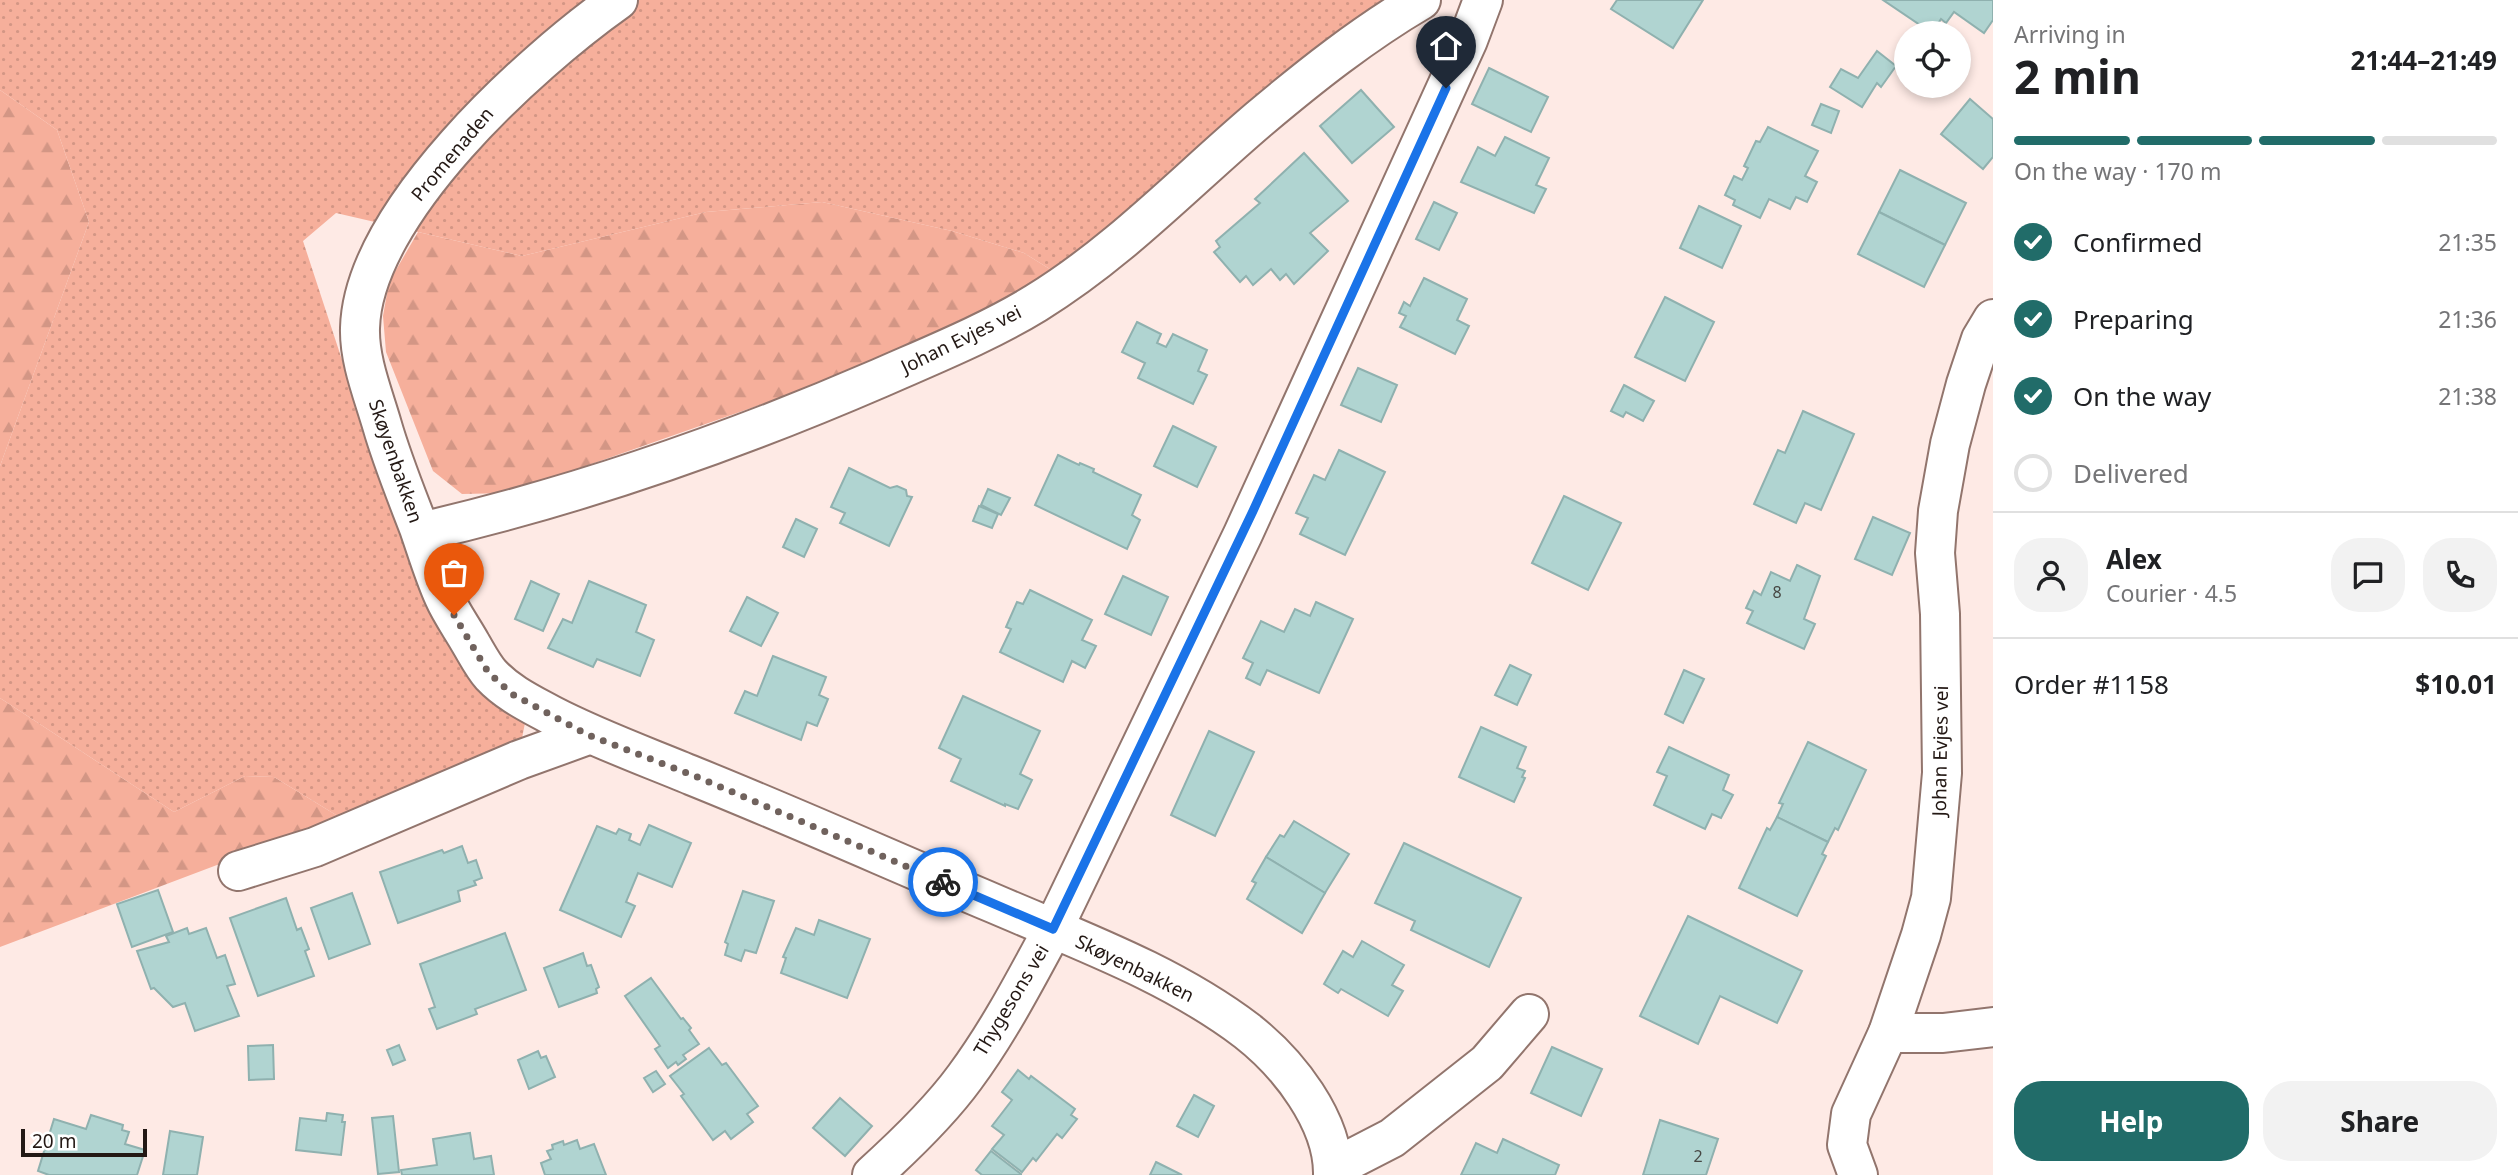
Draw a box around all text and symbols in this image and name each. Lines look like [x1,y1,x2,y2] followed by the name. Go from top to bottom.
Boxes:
[1416,16,1476,88] pin
[2014,18,2126,50] text: Arriving in
[1894,21,1971,98] map controls
[1894,21,1971,98] button: locate
[1427,27,1465,65] icon: home
[2350,42,2497,78] text: 21:44–21:49
[2014,45,2141,107] text: 2 min
[405,101,499,207] street label: Promenaden
[2014,155,2221,187] text: On the way · 170 m
[2014,223,2052,261] icon: check
[2073,224,2203,260] text: Confirmed
[2438,226,2497,258] text: 21:35
[895,299,1026,380] street label: Johan Evjes vei
[2014,300,2052,338] icon: check
[2073,301,2194,337] text: Preparing
[2438,303,2497,335] text: 21:36
[2014,377,2052,415] icon: check
[2073,378,2211,414] text: On the way
[2438,380,2497,412] text: 21:38
[363,396,429,526] street label: Skøyenbakken
[2073,455,2189,491] text: Delivered
[2014,538,2088,612] button: person
[2331,538,2405,612] button: chat
[2423,538,2497,612] button: phone
[2106,541,2162,577] text: Alex
[424,543,484,615] pin
[435,554,473,592] icon: bag
[2106,577,2237,609] text: Courier · 4.5
[1772,581,1782,603] house number: 8
[2014,666,2169,702] text: Order #1158
[2415,666,2497,702] text: $10.01
[1926,685,1954,819] street label: Johan Evjes vei
[908,847,978,917] courier
[924,863,962,901] icon: bike
[1071,928,1199,1008] street label: Skøyenbakken
[967,939,1055,1061] street label: Thygesons vei
[2014,1081,2249,1161] button: Help
[2263,1081,2497,1161] button: Share
[21,1126,147,1158] scale bar
[32,1128,76,1154] text: 20 m
[1693,1145,1703,1167] house number: 2

